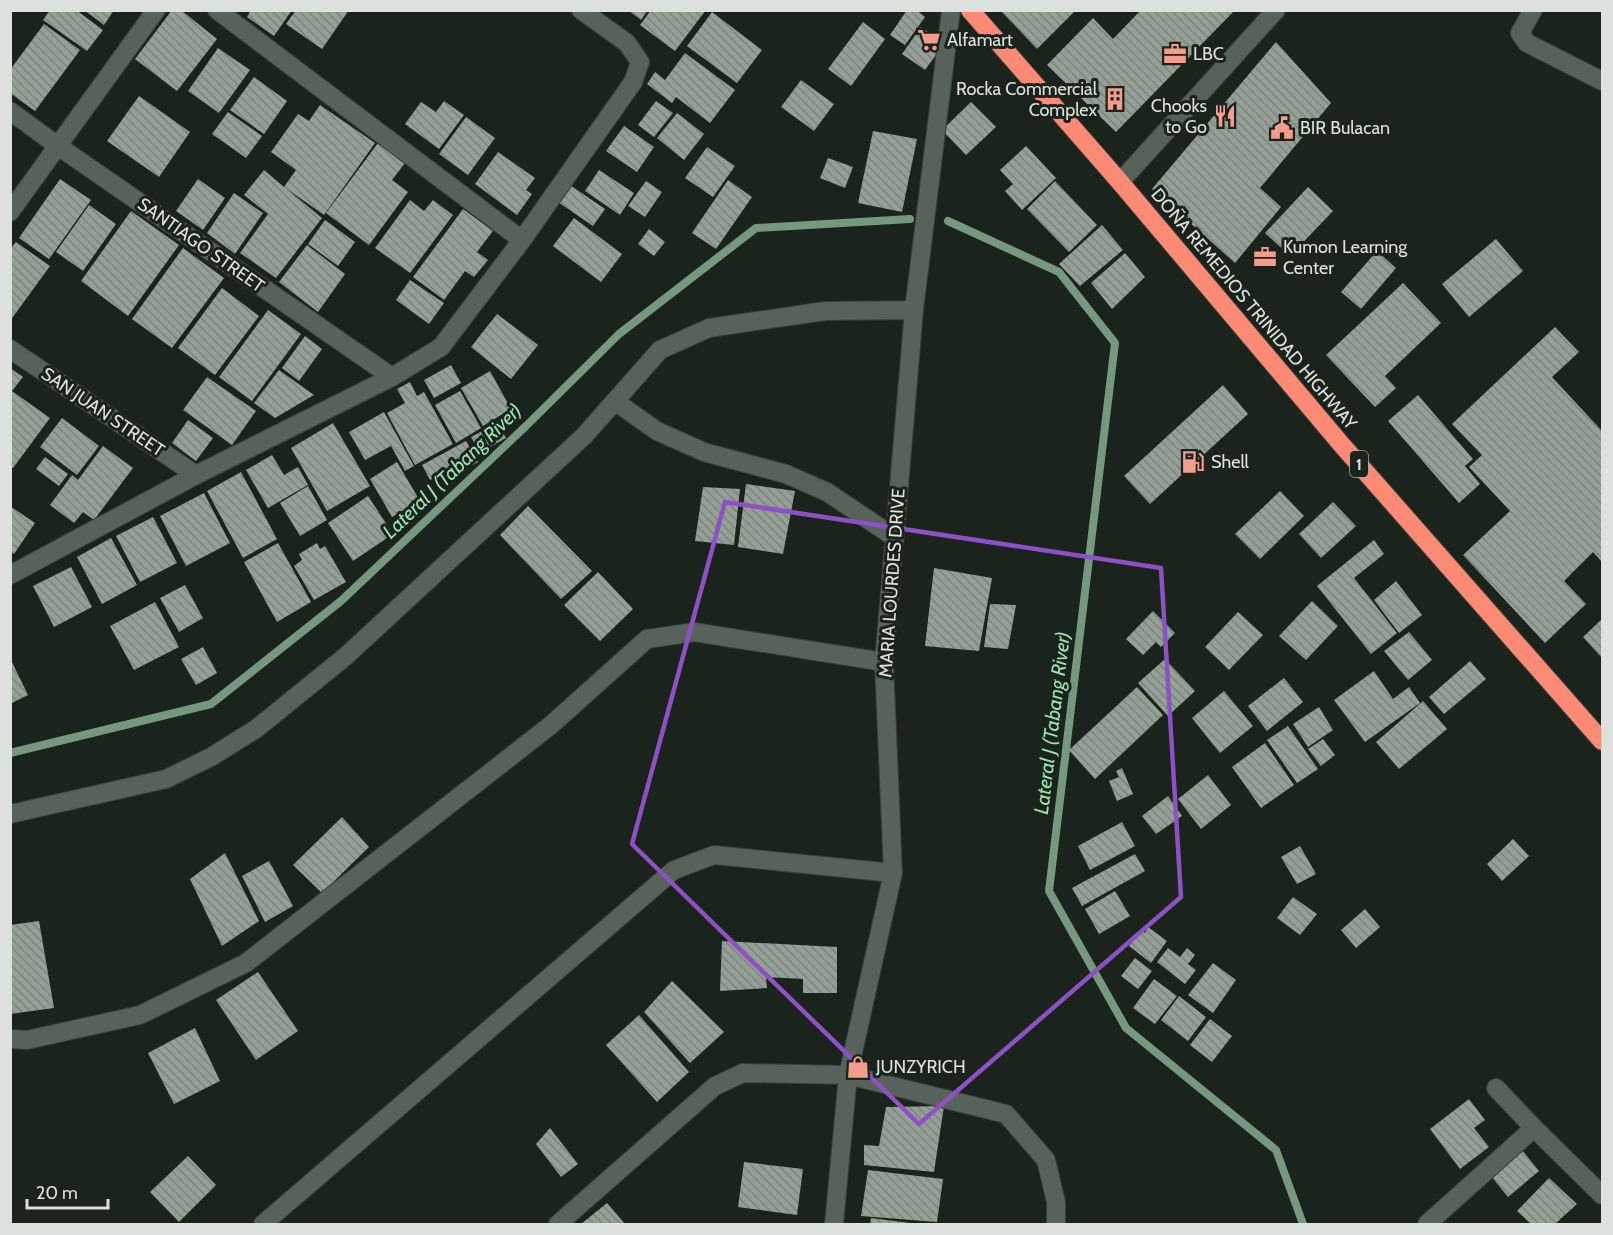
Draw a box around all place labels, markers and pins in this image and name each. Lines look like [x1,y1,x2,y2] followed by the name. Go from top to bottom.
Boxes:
[916,27,942,53] supermarket icon: Alfamart
[947,29,1013,51] place label: Alfamart
[1162,41,1188,67] office icon: LBC
[1193,43,1224,65] place label: LBC
[956,78,1098,121] place label: Rocka Commercial Complex
[1102,86,1128,112] building icon: Rocka Commercial Complex
[1151,95,1207,138] place label: Chooks to Go
[1212,103,1238,129] restaurant icon: Chooks to Go
[1269,115,1295,141] public building icon: BIR Bulacan
[1300,117,1390,139] place label: BIR Bulacan
[1283,236,1408,279] place label: Kumon Learning Center
[1252,244,1278,270] office icon: Kumon Learning Center
[1180,449,1206,475] fuel station icon: Shell
[1211,451,1250,473] place label: Shell
[845,1054,871,1080] shop icon: JUNZYRICH
[875,1056,966,1078] place label: JUNZYRICH

